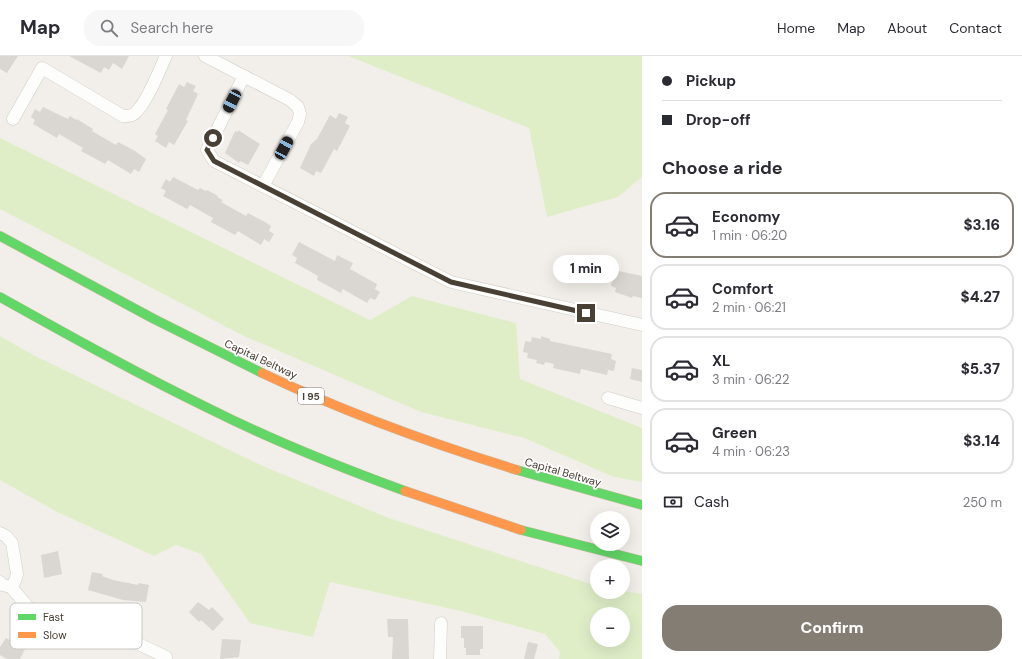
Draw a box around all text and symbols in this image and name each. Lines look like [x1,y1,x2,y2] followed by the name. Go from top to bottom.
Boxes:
[84,10,364,46] search box
[20,15,60,40] text: Map
[98,17,120,39] icon: search
[130,18,213,38] text: Search here
[777,19,815,37] text: Home
[837,19,865,37] text: Map
[887,19,927,37] text: About
[949,19,1002,37] text: Contact
[686,71,736,91] text: Pickup
[221,88,243,114] car
[686,110,751,130] text: Drop-off
[204,129,222,147] route start
[273,135,295,161] car
[662,156,783,180] text: Choose a ride
[664,207,700,243] icon: car
[712,207,780,227] text: Economy
[963,215,1000,235] text: $3.16
[712,227,787,244] text: 1 min · 06:20
[553,255,619,283] callout: 1 min
[570,260,602,277] text: 1 min
[664,279,700,315] icon: car
[712,279,773,299] text: Comfort
[961,287,1000,307] text: $4.27
[712,299,786,316] text: 2 min · 06:21
[577,304,595,322] route end
[222,336,300,382] street label: Capital Beltway
[664,351,700,387] icon: car
[712,351,730,371] text: XL
[961,359,1000,379] text: $5.37
[712,371,789,388] text: 3 min · 06:22
[298,388,324,404] road number: I 95
[664,423,700,459] icon: car
[712,423,757,443] text: Green
[963,431,1000,451] text: $3.14
[712,443,790,460] text: 4 min · 06:23
[523,454,603,490] street label: Capital Beltway
[662,491,684,513] icon: cash
[694,492,729,512] text: Cash
[963,494,1002,511] text: 250 m
[590,511,630,647] map controls
[590,511,630,551] button: layers
[590,559,630,599] button: +
[10,603,142,649] legend
[662,605,1002,651] button: Confirm
[590,607,630,647] button: −
[43,610,64,624] text: Fast
[43,628,67,642] text: Slow

